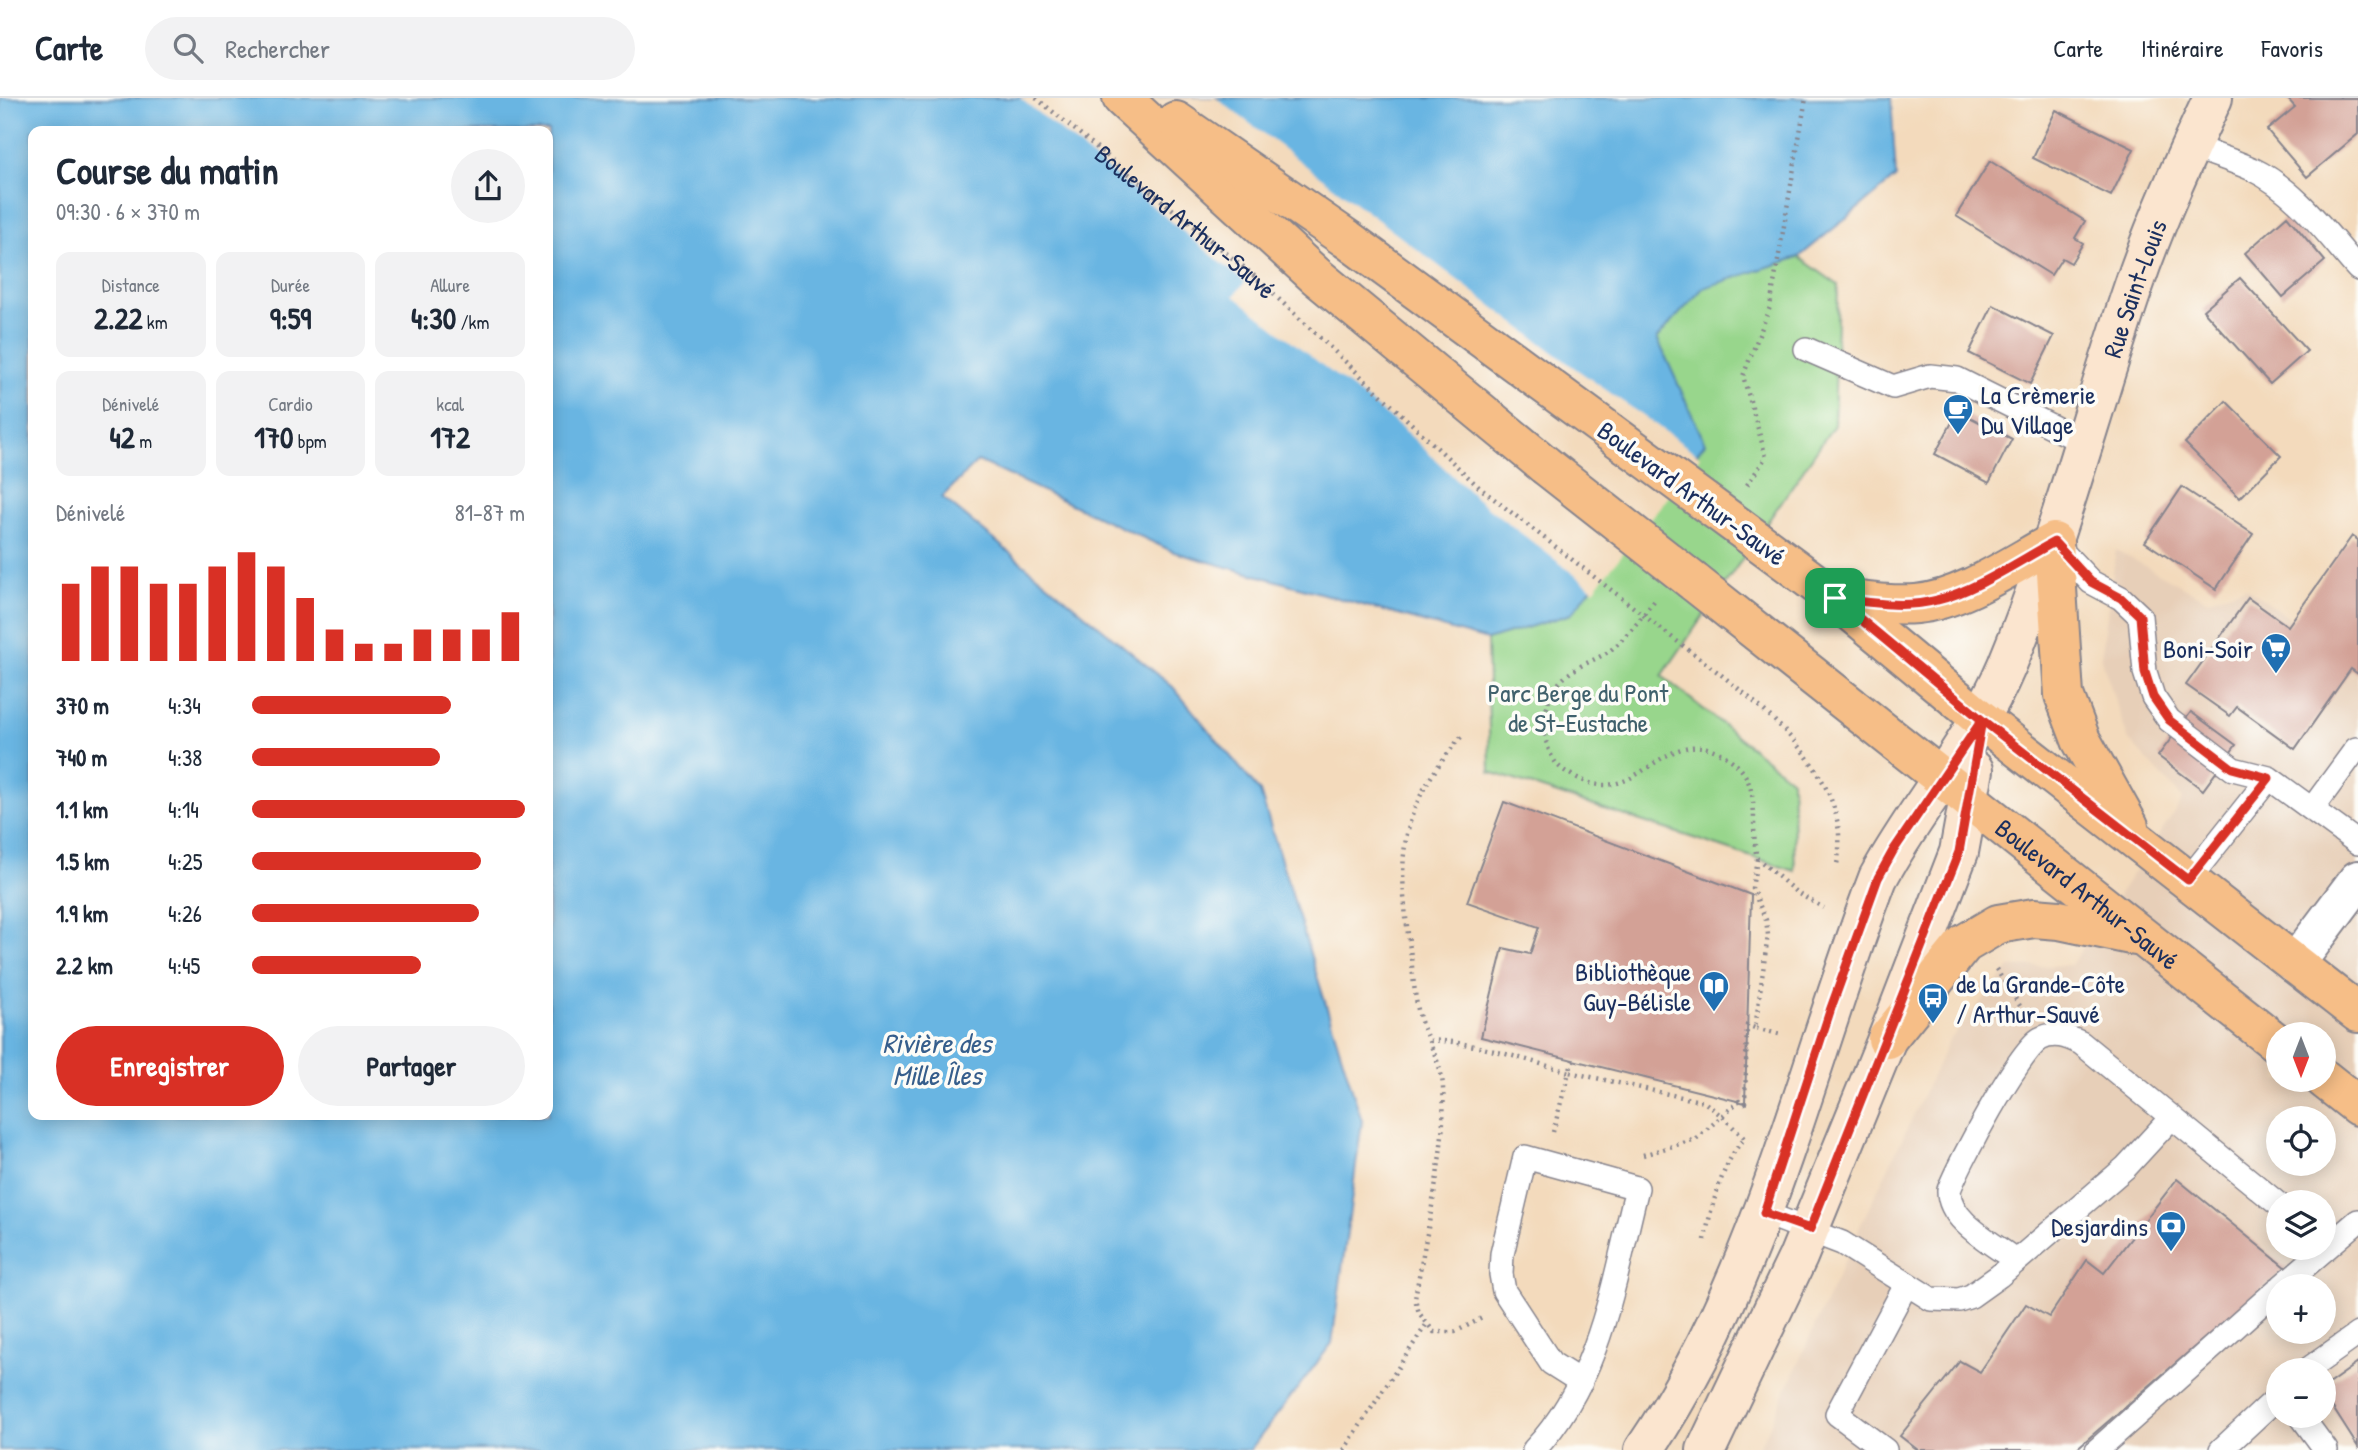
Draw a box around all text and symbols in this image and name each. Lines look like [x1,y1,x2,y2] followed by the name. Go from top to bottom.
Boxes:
[145,17,635,80] search box
[35,26,103,70] text: Carte
[169,29,207,67] icon: search
[225,31,330,66] text: Rechercher
[2053,32,2103,64] text: Carte
[2141,32,2223,64] text: Itinéraire
[2261,32,2323,64] text: Favoris
[1088,136,1284,306] street label: Boulevard Arthur-Sauvé
[56,144,279,196] text: Course du matin
[451,149,525,223] button: share
[56,196,200,227] text: 09:30 · 6 × 370 m
[2094,214,2175,362] street label: Rue Saint-Louis
[102,272,160,298] text: Distance
[271,272,310,298] text: Durée
[430,272,470,298] text: Allure
[94,298,143,338] text: 2.22
[270,298,311,338] text: 9:59
[411,298,456,338] text: 4:30
[143,309,168,335] text: km
[456,309,489,335] text: /km
[1981,377,2096,442] place label: La Crèmerie Du Village
[102,391,159,417] text: Dénivelé
[268,391,313,417] text: Cardio
[436,391,464,417] text: kcal
[1941,392,1975,436] cafe icon: La Crèmerie Du Village
[1591,413,1793,573] street label: Boulevard Arthur-Sauvé
[110,417,135,457] text: 42
[254,417,293,457] text: 170
[430,417,470,457] text: 172
[135,428,152,454] text: m
[293,428,327,454] text: bpm
[56,497,125,528] text: Dénivelé
[455,497,525,528] text: 81–87 m
[1805,568,1865,628] pin
[1816,579,1854,617] icon: arrive
[2163,631,2253,666] place label: Boni-Soir
[2259,631,2293,675] supermarket icon: Boni-Soir
[1488,675,1669,740] park label: Parc Berge du Pont de St-Eustache
[56,690,109,721] text: 370 m
[168,690,201,721] text: 4:34
[56,742,107,773] text: 740 m
[168,742,202,773] text: 4:38
[56,794,108,825] text: 1.1 km
[168,794,199,825] text: 4:14
[1989,810,2187,977] street label: Boulevard Arthur-Sauvé
[56,846,109,877] text: 1.5 km
[168,846,202,877] text: 4:25
[56,898,108,929] text: 1.9 km
[168,898,202,929] text: 4:26
[56,950,113,981] text: 2.2 km
[168,950,200,981] text: 4:45
[1575,954,1691,1019] place label: Bibliothèque Guy-Bélisle
[1956,966,2125,1031] place label: de la Grande-Côte / Arthur-Sauvé
[1697,969,1731,1013] library icon: Bibliothèque Guy-Bélisle
[1916,981,1950,1025] bus stop icon: de la Grande-Côte / Arthur-Sauvé
[2266,1022,2336,1092] north arrow
[2266,1022,2336,1428] map controls
[883,1024,994,1094] water label: Rivière des Mille Îles
[56,1026,284,1106] button: Enregistrer
[298,1026,525,1106] button: Partager
[2266,1106,2336,1176] button: locate
[2266,1190,2336,1260] button: layers
[2051,1209,2148,1244] place label: Desjardins
[2154,1209,2188,1253] bank icon: Desjardins
[2266,1274,2336,1344] button: +
[2266,1358,2336,1428] button: −

